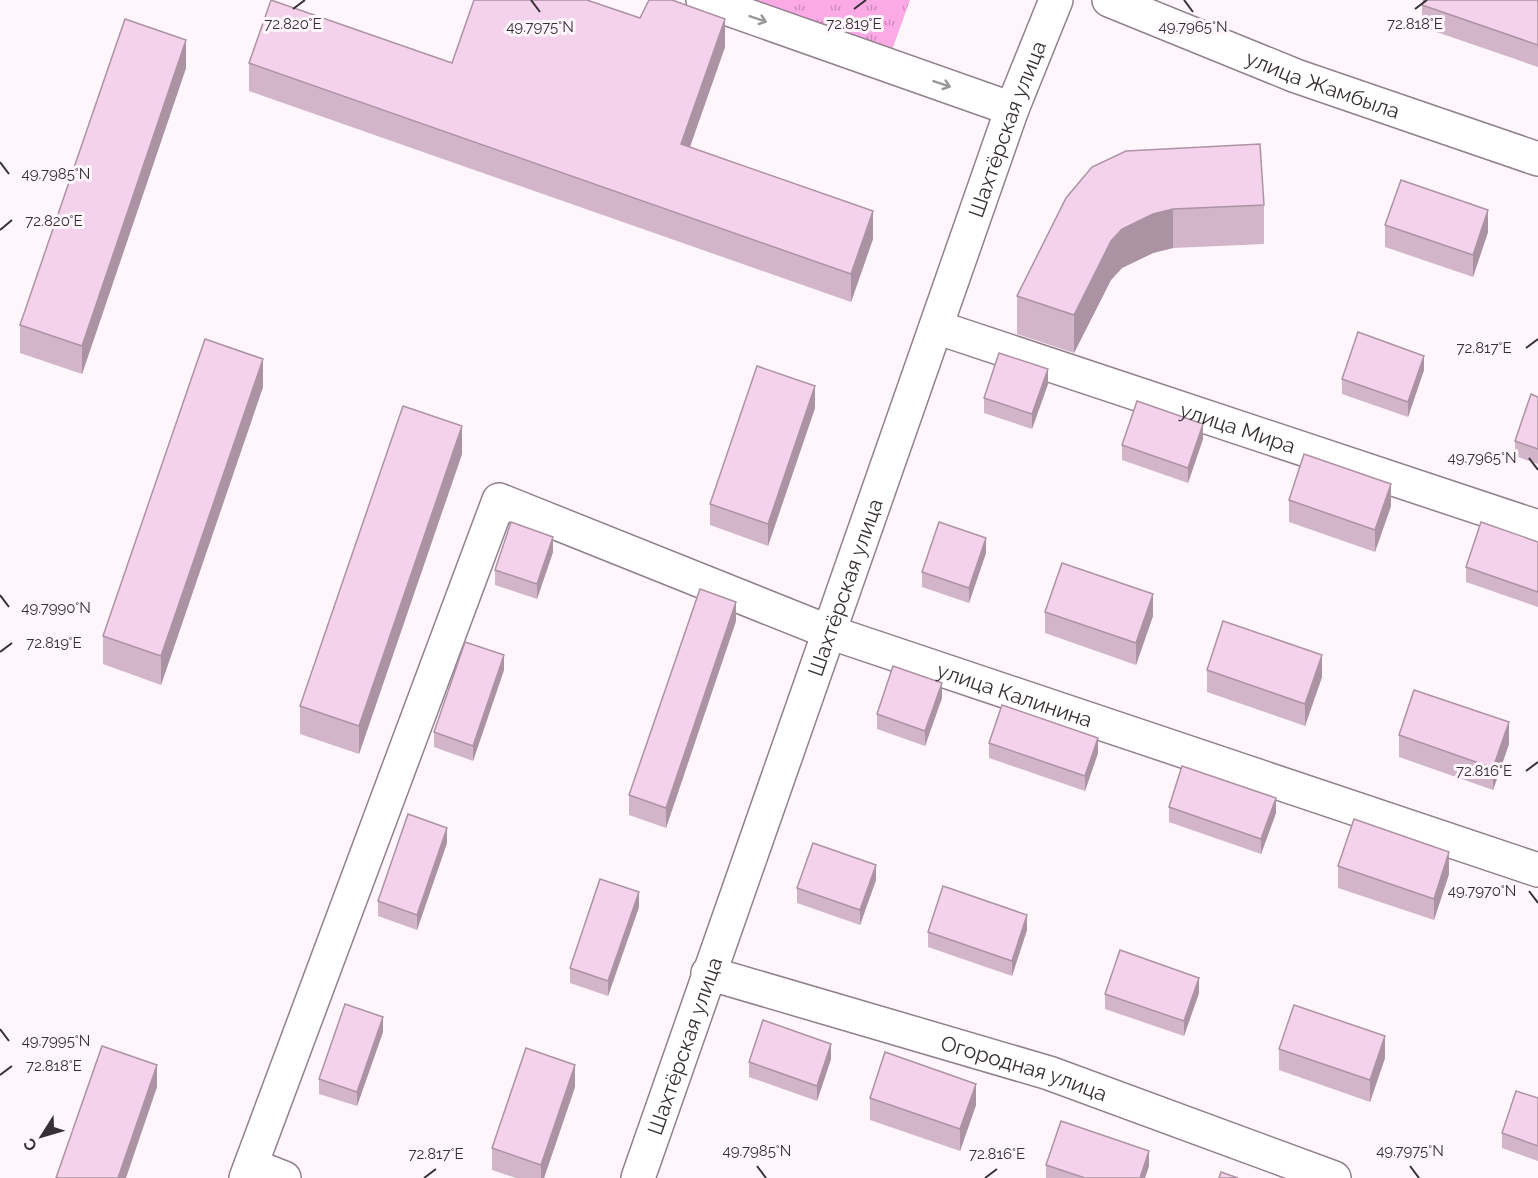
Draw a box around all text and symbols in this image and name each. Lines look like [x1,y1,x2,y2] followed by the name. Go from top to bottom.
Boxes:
[264,15,322,33] text: 72.820°E
[748,15,767,26] one-way arrow
[826,15,882,33] text: 72.819°E
[1387,15,1443,33] text: 72.818°E
[506,18,574,36] text: 49.7975°N
[1158,18,1228,36] text: 49.7965°N
[963,37,1051,220] street label: Шахтёрская улица
[1242,44,1403,123] street label: улица Жамбыла
[932,80,951,91] one-way arrow
[22,165,90,183] text: 49.7985°N
[25,212,83,230] text: 72.820°E
[1456,339,1512,357] text: 72.817°E
[1177,396,1299,458] street label: улица Мира
[1447,449,1517,467] text: 49.7965°N
[802,495,887,679] street label: Шахтёрская улица
[21,599,91,617] text: 49.7990°N
[26,634,82,652] text: 72.819°E
[934,657,1096,732] street label: улица Калинина
[1456,762,1512,780] text: 72.816°E
[1448,882,1516,900] text: 49.7970°N
[642,954,727,1138] street label: Шахтёрская улица
[938,1029,1111,1106] street label: Огородная улица
[22,1032,90,1050] text: 49.7995°N
[26,1057,82,1075] text: 72.818°E
[12,1106,72,1166] north arrow
[20,1135,41,1155] text: С
[723,1142,791,1160] text: 49.7985°N
[1376,1142,1444,1160] text: 49.7975°N
[408,1145,464,1163] text: 72.817°E
[969,1145,1025,1163] text: 72.816°E

